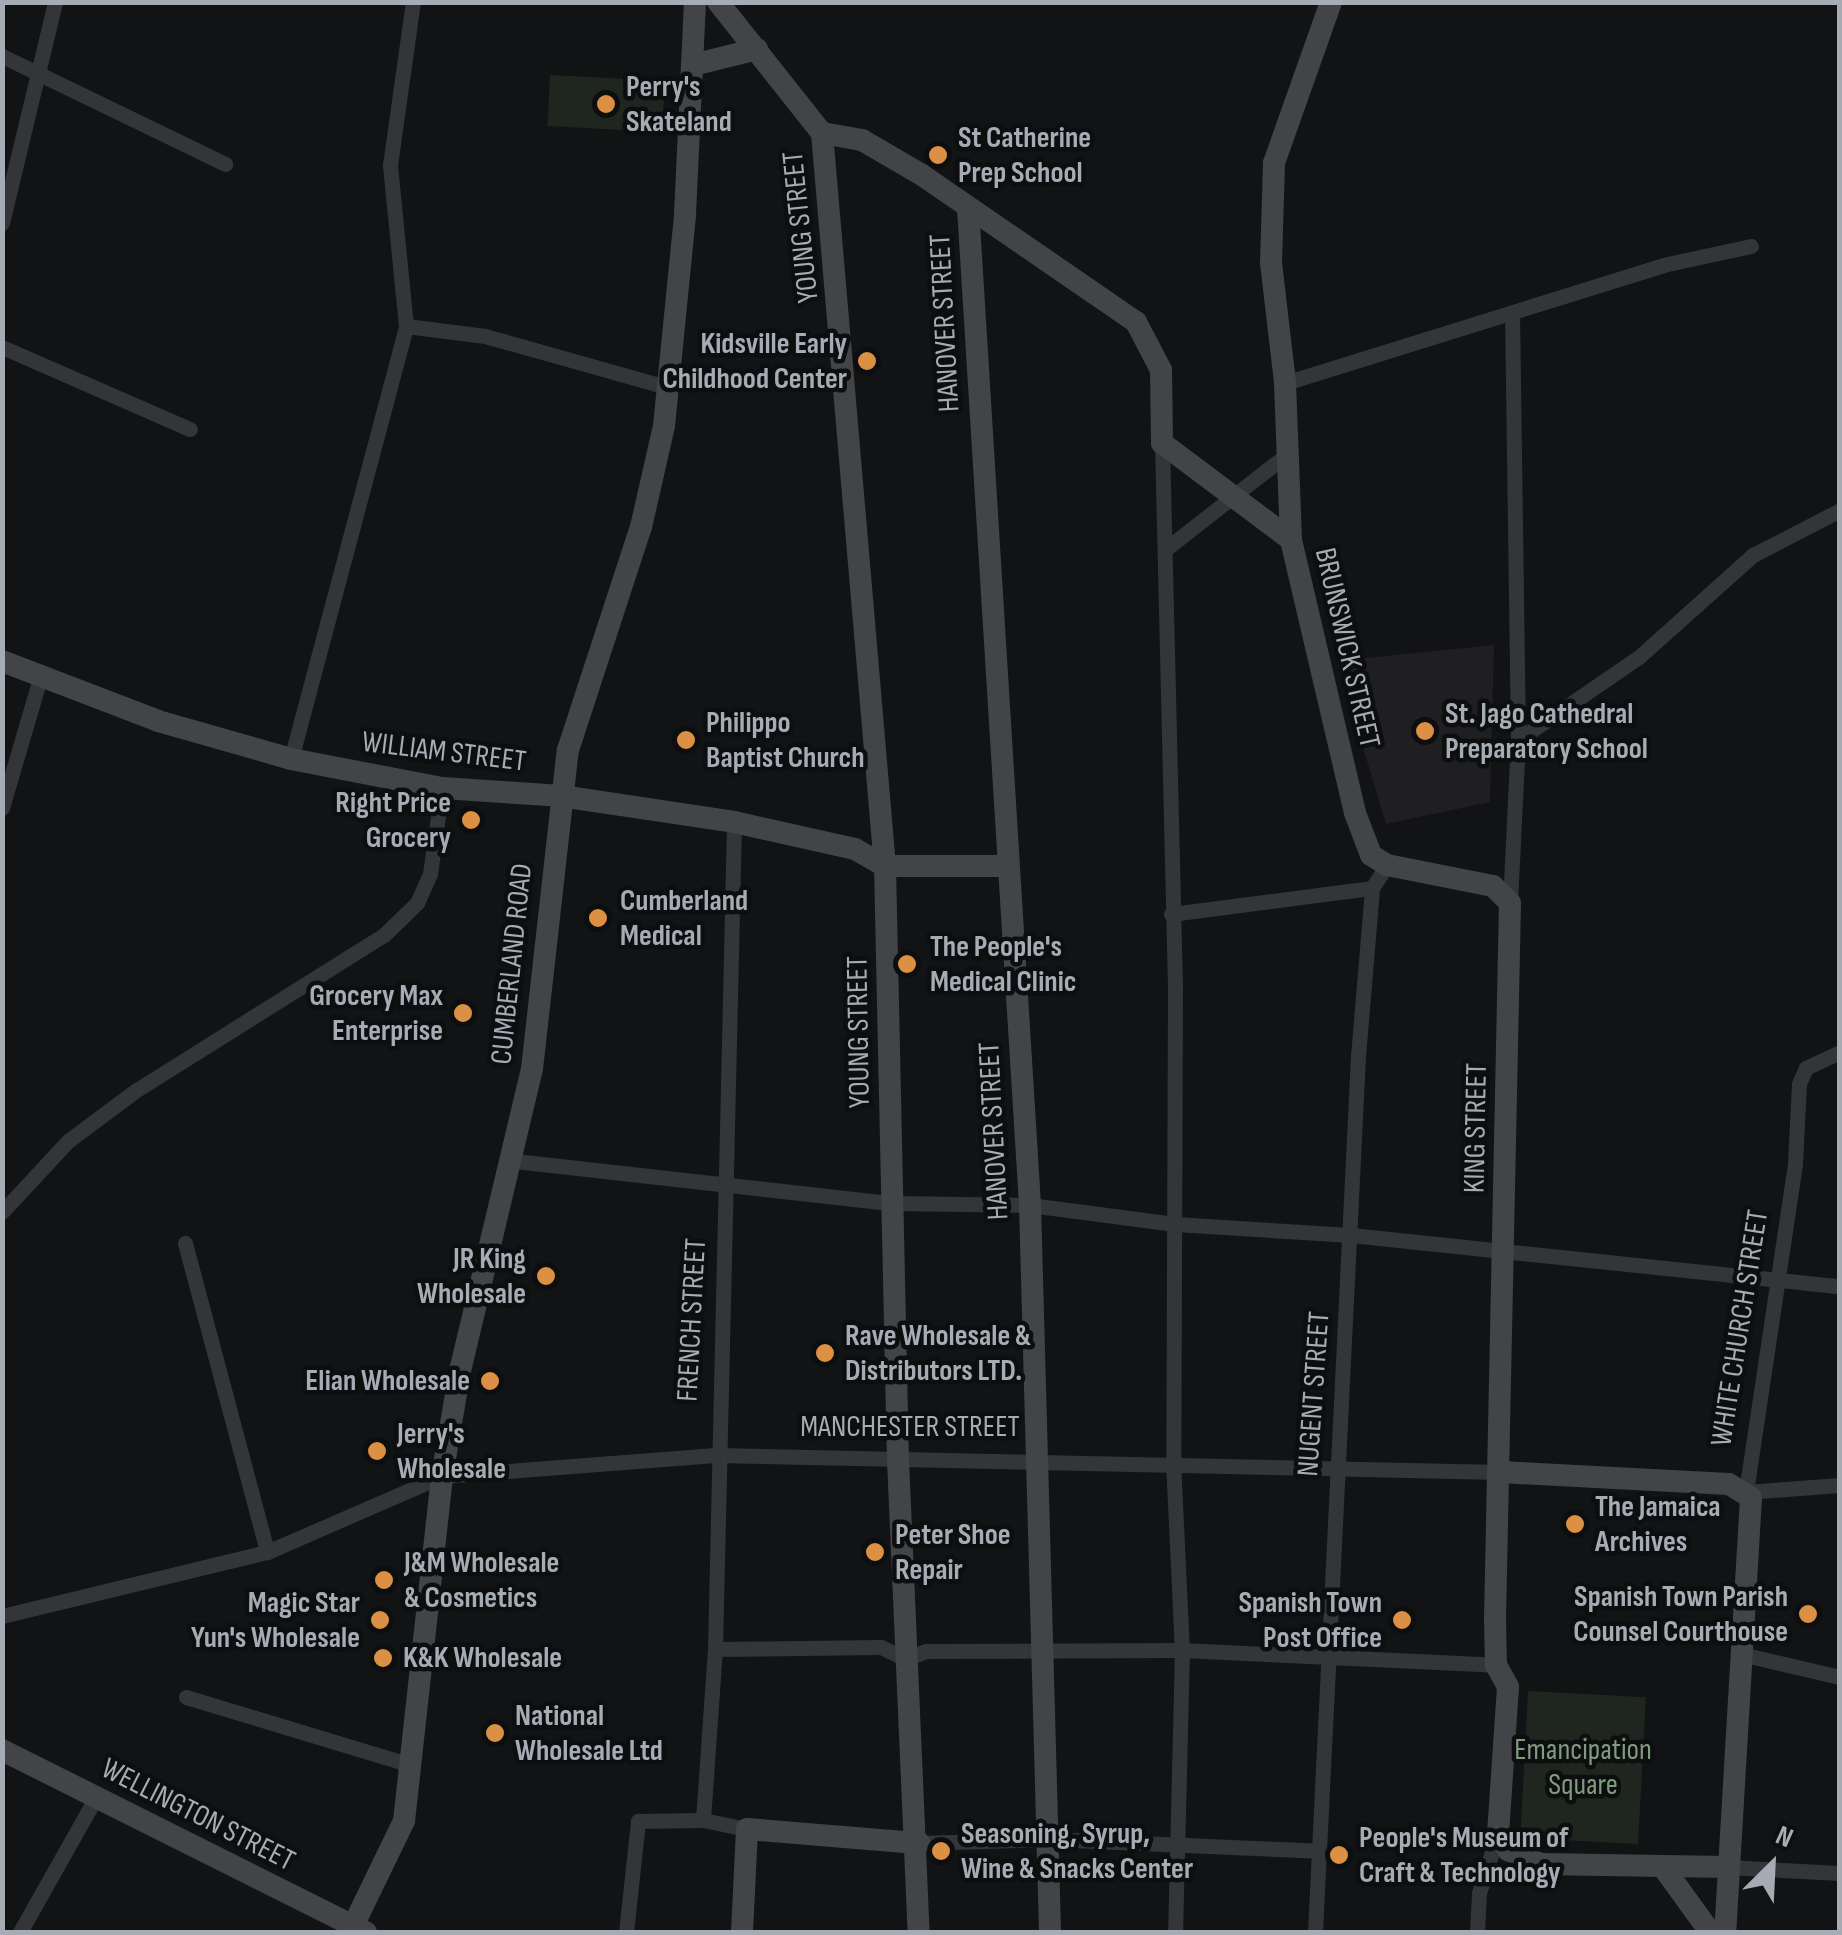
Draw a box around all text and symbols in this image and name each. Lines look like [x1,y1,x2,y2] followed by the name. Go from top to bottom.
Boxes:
[626,69,732,140] place label: Perry's Skateland
[595,93,617,115] marker: Perry's Skateland
[958,120,1091,190] place label: St Catherine Prep School
[927,144,949,166] marker: St Catherine Prep School
[775,149,827,305] street label: YOUNG STREET
[922,233,968,413] street label: HANOVER STREET
[662,326,847,396] place label: Kidsville Early Childhood Center
[856,350,878,372] marker: Kidsville Early Childhood Center
[1307,545,1387,751] street label: BRUNSWICK STREET
[1445,696,1648,766] place label: St. Jago Cathedral Preparatory School
[706,705,865,776] place label: Philippo Baptist Church
[1414,720,1436,742] marker: St. Jago Cathedral Preparatory School
[360,724,528,780] street label: WILLIAM STREET
[675,729,697,751] marker: Philippo Baptist Church
[335,785,451,856] place label: Right Price Grocery
[460,809,482,831] marker: Right Price Grocery
[484,862,540,1066] street label: CUMBERLAND ROAD
[620,883,748,954] place label: Cumberland Medical
[585,905,611,931] marker: Cumberland Medical
[930,929,1076,1000] place label: The People's Medical Clinic
[894,951,920,977] marker: The People's Medical Clinic
[840,956,878,1108] street label: YOUNG STREET
[309,978,443,1048] place label: Grocery Max Enterprise
[452,1002,474,1024] marker: Grocery Max Enterprise
[971,1041,1017,1221] street label: HANOVER STREET
[1457,1063,1495,1193] street label: KING STREET
[1704,1207,1776,1449] street label: WHITE CHURCH STREET
[670,1237,714,1403] street label: FRENCH STREET
[417,1241,526,1312] place label: JR King Wholesale
[535,1265,557,1287] marker: JR King Wholesale
[1290,1310,1338,1478] street label: NUGENT STREET
[845,1318,1031,1388] place label: Rave Wholesale & Distributors LTD.
[814,1342,836,1364] marker: Rave Wholesale & Distributors LTD.
[305,1363,470,1399] place label: Elian Wholesale
[479,1370,501,1392] marker: Elian Wholesale
[800,1409,1020,1445] street label: MANCHESTER STREET
[397,1416,506,1486] place label: Jerry's Wholesale
[366,1440,388,1462] marker: Jerry's Wholesale
[1595,1489,1721,1560] place label: The Jamaica Archives
[1564,1513,1586,1535] marker: The Jamaica Archives
[895,1517,1011,1588] place label: Peter Shoe Repair
[864,1541,886,1563] marker: Peter Shoe Repair
[404,1545,559,1616] place label: J&M Wholesale & Cosmetics
[373,1569,395,1591] marker: J&M Wholesale & Cosmetics
[1573,1579,1788,1650] place label: Spanish Town Parish Counsel Courthouse
[191,1585,360,1656] place label: Magic Star Yun's Wholesale
[1238,1585,1382,1656] place label: Spanish Town Post Office
[1797,1603,1819,1625] marker: Spanish Town Parish Counsel Courthouse
[369,1609,391,1631] marker: Magic Star Yun's Wholesale
[1391,1609,1413,1631] marker: Spanish Town Post Office
[403,1640,562,1676] place label: K&K Wholesale
[372,1647,394,1669] marker: K&K Wholesale
[515,1698,663,1768] place label: National Wholesale Ltd
[484,1722,506,1744] marker: National Wholesale Ltd
[1514,1732,1652,1802] park label: Emancipation Square
[95,1751,301,1879] street label: WELLINGTON STREET
[1722,1815,1822,1915] north arrow
[961,1816,1193,1886] place label: Seasoning, Syrup, Wine & Snacks Center
[1771,1819,1798,1855] text: N
[1359,1820,1568,1890] place label: People's Museum of Craft & Technology
[930,1840,952,1862] marker: Seasoning, Syrup, Wine & Snacks Center
[1328,1844,1350,1866] marker: People's Museum of Craft & Technology

